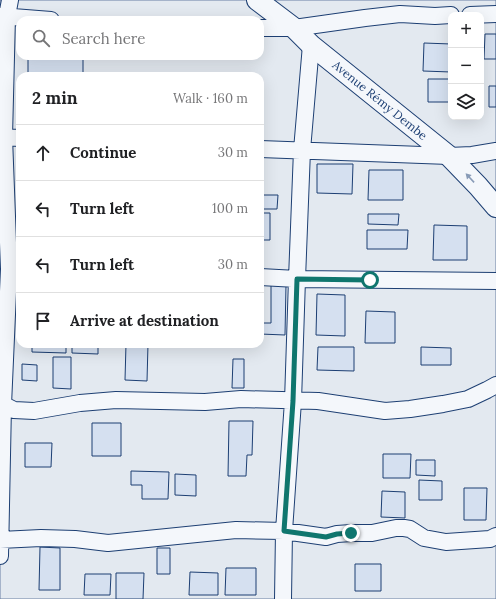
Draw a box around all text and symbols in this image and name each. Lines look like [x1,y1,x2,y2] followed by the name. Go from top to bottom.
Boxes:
[448,12,484,120] map controls
[448,12,484,48] button: +
[16,16,264,60] search box
[30,27,52,49] icon: search
[62,29,145,48] text: Search here
[448,48,484,84] button: −
[329,57,431,143] street label: Avenue Rémy Dembe
[448,84,484,120] button: layers
[32,87,78,109] text: 2 min
[173,90,248,107] text: Walk · 160 m
[32,142,54,164] icon: ahead
[70,143,136,162] text: Continue
[218,144,248,161] text: 30 m
[466,173,475,183] one-way arrow
[32,198,54,220] icon: left
[70,199,134,218] text: Turn left
[212,200,248,217] text: 100 m
[32,254,54,276] icon: left
[70,255,134,274] text: Turn left
[218,256,248,273] text: 30 m
[361,271,379,289] route start
[32,310,54,332] icon: arrive
[70,311,219,330] text: Arrive at destination
[342,524,360,542] route end

